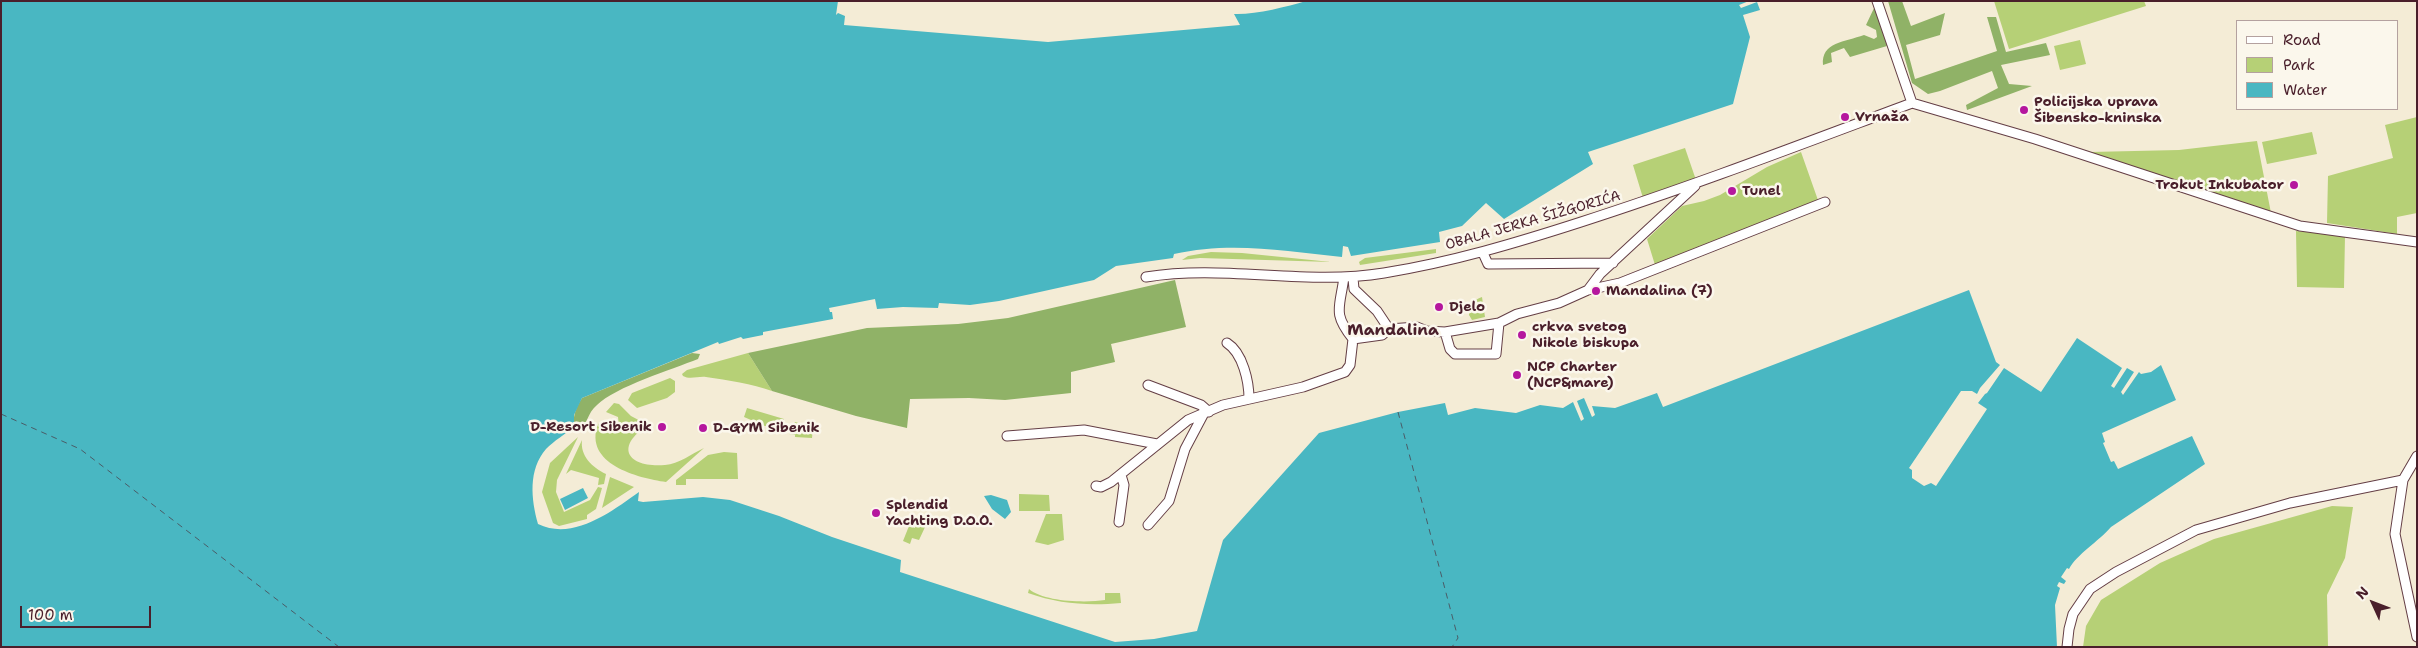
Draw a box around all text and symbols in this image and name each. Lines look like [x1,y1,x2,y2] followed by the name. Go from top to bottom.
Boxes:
[2236,20,2398,110] legend
[2283,30,2321,50] text: Road
[2283,55,2315,75] text: Park
[2283,80,2327,100] text: Water
[2034,94,2162,126] place label: Policijska uprava Šibensko-kninska
[2018,104,2030,116] marker: Policijska uprava Šibensko-kninska
[1855,109,1909,125] place label: Vrnaža
[1839,111,1851,123] marker: Vrnaža
[2155,177,2284,193] place label: Trokut Inkubator
[2288,179,2300,191] marker: Trokut Inkubator
[1742,183,1781,199] place label: Tunel
[1726,185,1738,197] marker: Tunel
[1443,188,1623,254] street label: OBALA JERKA ŠIŽGORIĆA
[1606,283,1713,299] place label: Mandalina (7)
[1590,285,1602,297] marker: Mandalina (7)
[1449,299,1485,315] place label: Djelo
[1433,301,1445,313] marker: Djelo
[1532,319,1639,352] place label: crkva svetog Nikole biskupa
[1347,321,1439,341] district label: Mandalina
[1516,329,1528,341] marker: crkva svetog Nikole biskupa
[1527,359,1617,392] place label: NCP Charter (NCP&mare)
[1511,369,1523,381] marker: NCP Charter (NCP&mare)
[530,419,652,435] place label: D-Resort Sibenik
[713,420,820,436] place label: D-GYM Sibenik
[656,421,668,433] marker: D-Resort Sibenik
[697,422,709,434] marker: D-GYM Sibenik
[886,497,993,530] place label: Splendid Yachting D.O.O.
[870,507,882,519] marker: Splendid Yachting D.O.O.
[2348,578,2398,628] north arrow
[2352,583,2372,603] text: N
[22,596,154,628] scale bar
[28,605,73,625] text: 100 m

